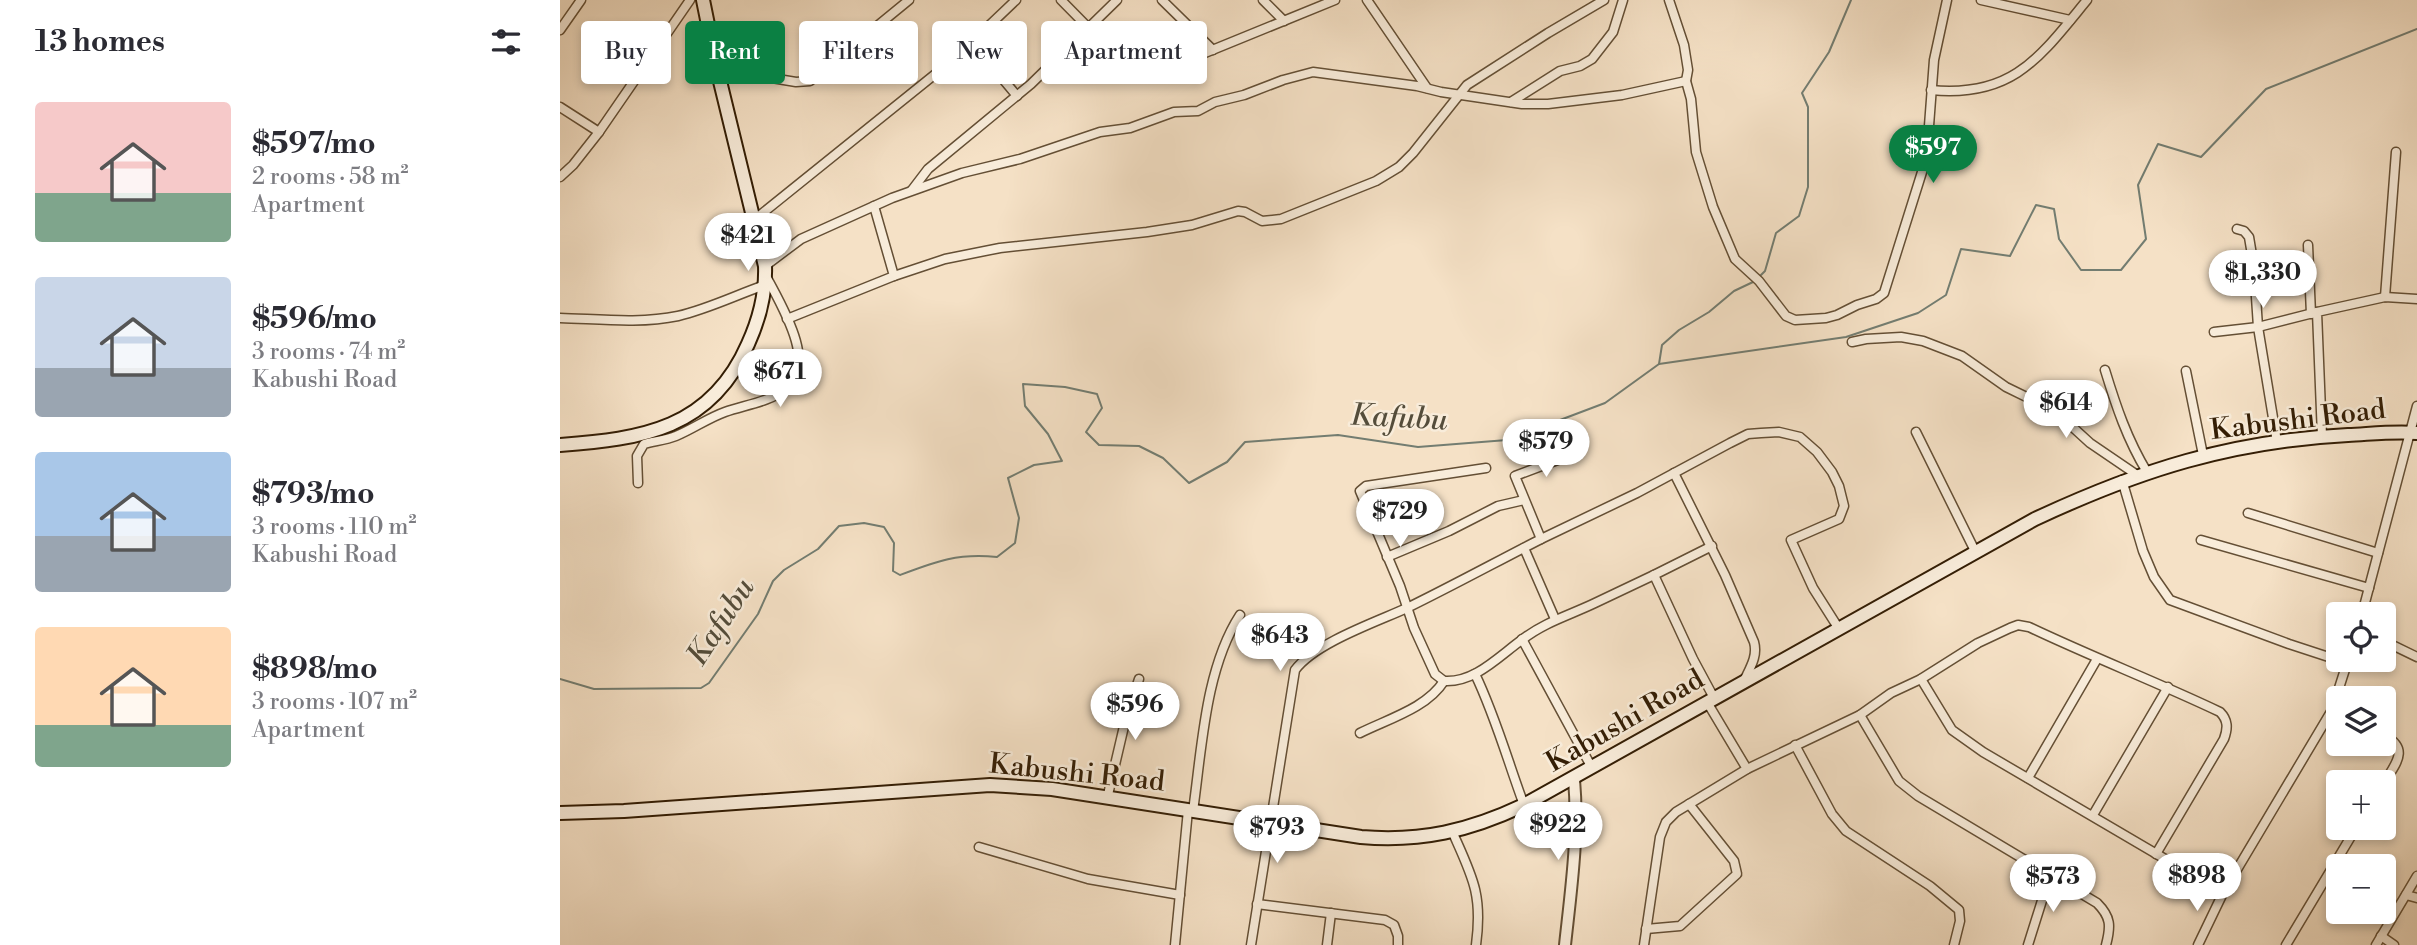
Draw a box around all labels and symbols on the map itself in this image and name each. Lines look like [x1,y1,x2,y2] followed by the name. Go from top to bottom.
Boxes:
[1892,125,1974,185] pin: $597
[707,214,789,273] pin: $421
[2206,250,2320,310] pin: $1,330
[739,350,821,409] pin: $671
[2025,380,2107,440] pin: $614
[2208,392,2388,448] street label: Kabushi Road
[1349,396,1449,440] water label: Kafubu
[1505,420,1587,479] pin: $579
[1359,490,1441,549] pin: $729
[679,571,763,673] water label: Kafubu
[1239,614,1321,673] pin: $643
[1540,662,1710,780] street label: Kabushi Road
[1094,682,1176,742] pin: $596
[987,746,1167,800] street label: Kabushi Road
[1517,802,1599,862] pin: $922
[1236,806,1318,865] pin: $793
[2156,853,2238,913] pin: $898
[2012,855,2094,914] pin: $573

